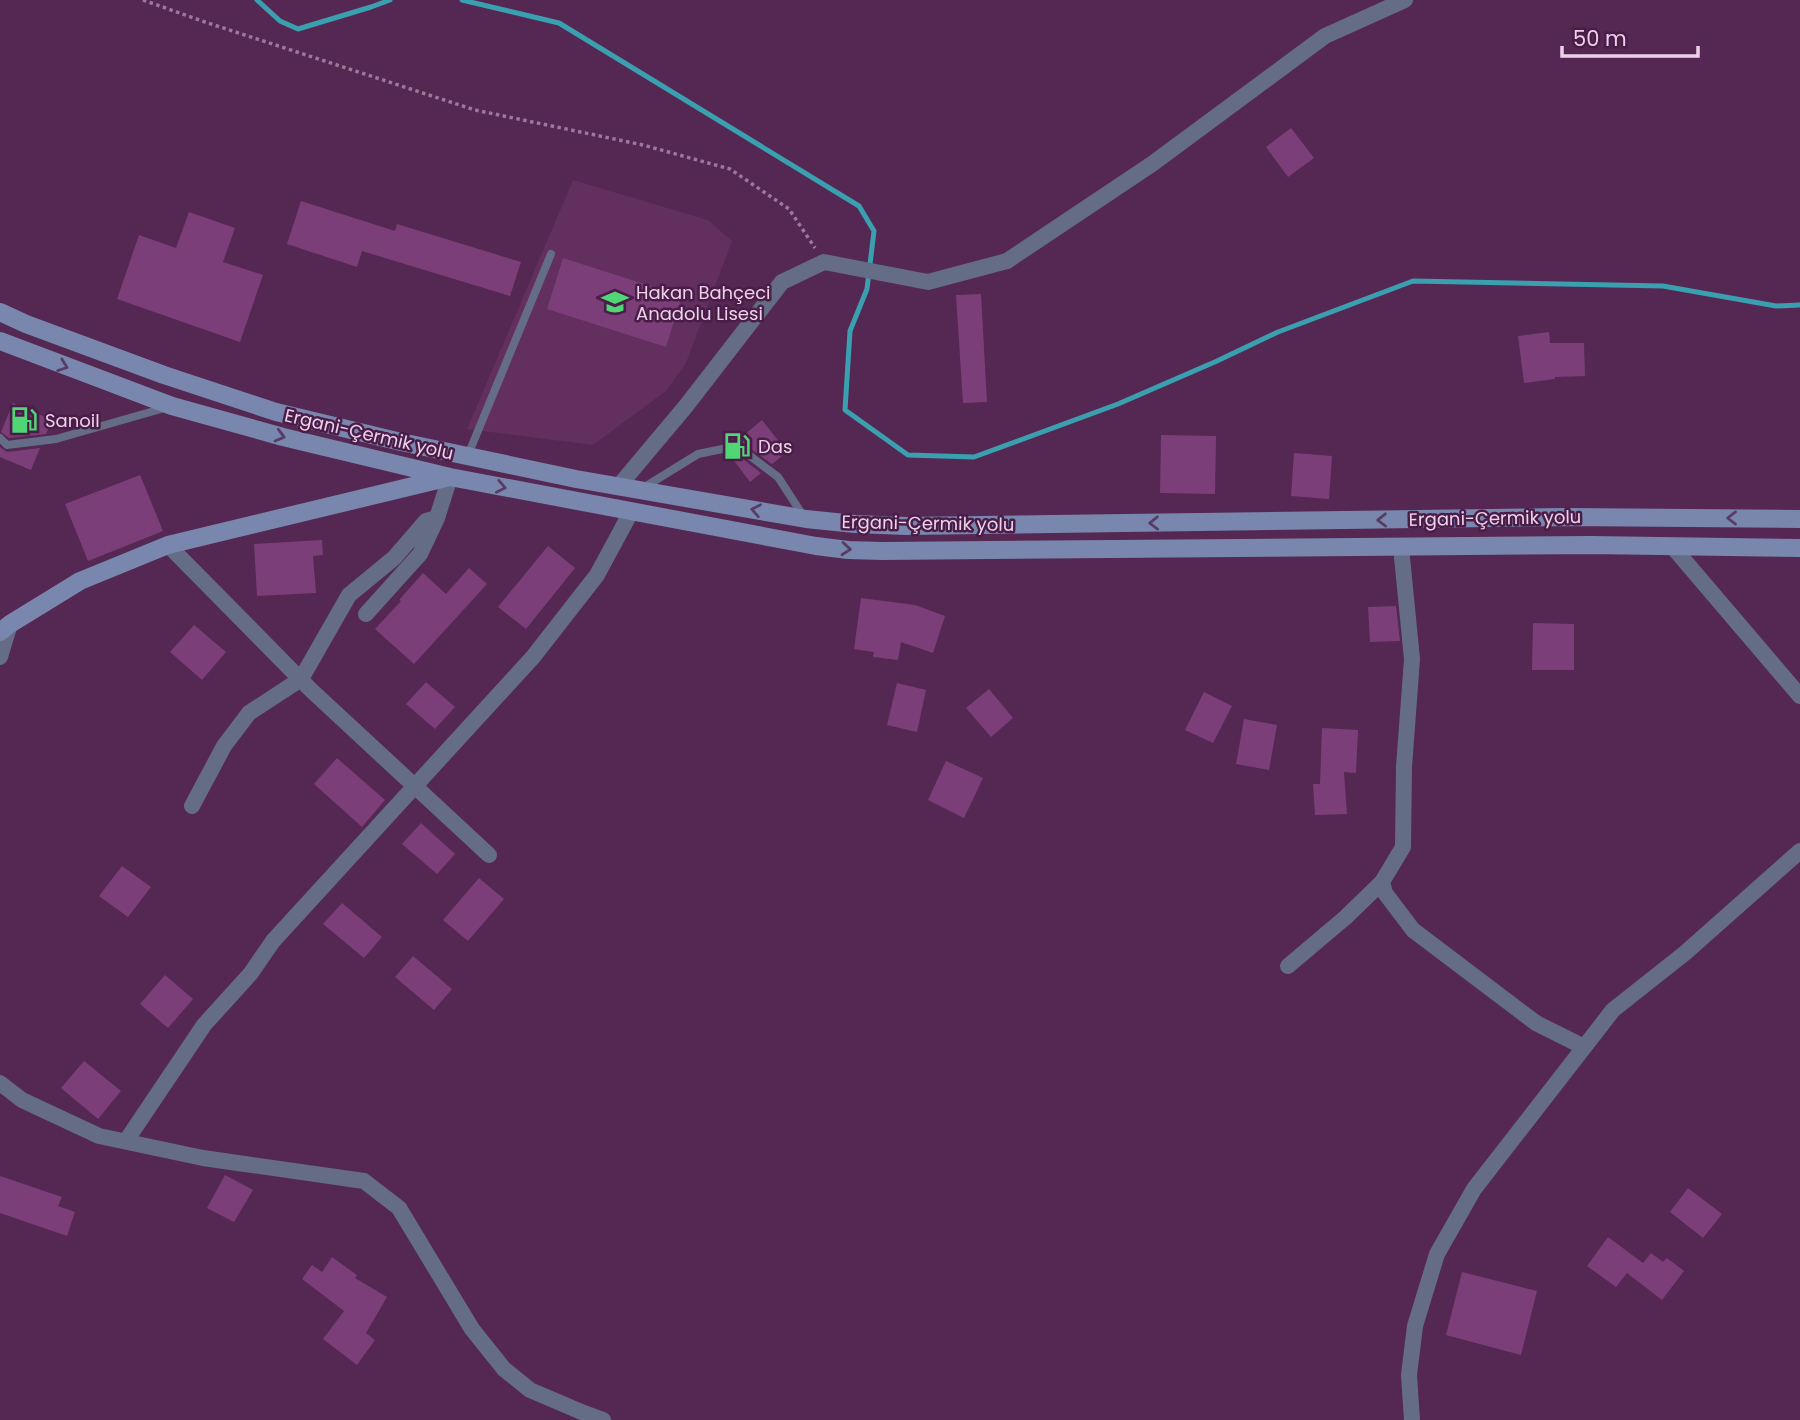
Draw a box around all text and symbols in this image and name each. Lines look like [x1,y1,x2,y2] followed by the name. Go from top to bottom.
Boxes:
[1562,14,1699,58] scale bar
[1573,24,1627,53] text: 50 m
[636,280,771,326] place label: Hakan Bahçeci Anadolu Lisesi
[600,287,630,317] school or university icon: Hakan Bahçeci Anadolu Lisesi
[57,358,69,372] one-way arrow
[282,402,456,466] street label: Ergani-Çermik yolu
[9,405,39,435] fuel station icon: Sanoil
[45,408,100,433] place label: Sanoil
[273,428,285,442] one-way arrow
[722,431,752,461] fuel station icon: Das
[758,434,792,459] place label: Das
[495,479,507,494] one-way arrow
[751,503,762,518] one-way arrow
[1409,504,1581,532] street label: Ergani-Çermik yolu
[842,509,1014,537] street label: Ergani-Çermik yolu
[1726,510,1737,526] one-way arrow
[1376,512,1387,527] one-way arrow
[1149,515,1159,531] one-way arrow
[840,541,851,556] one-way arrow

